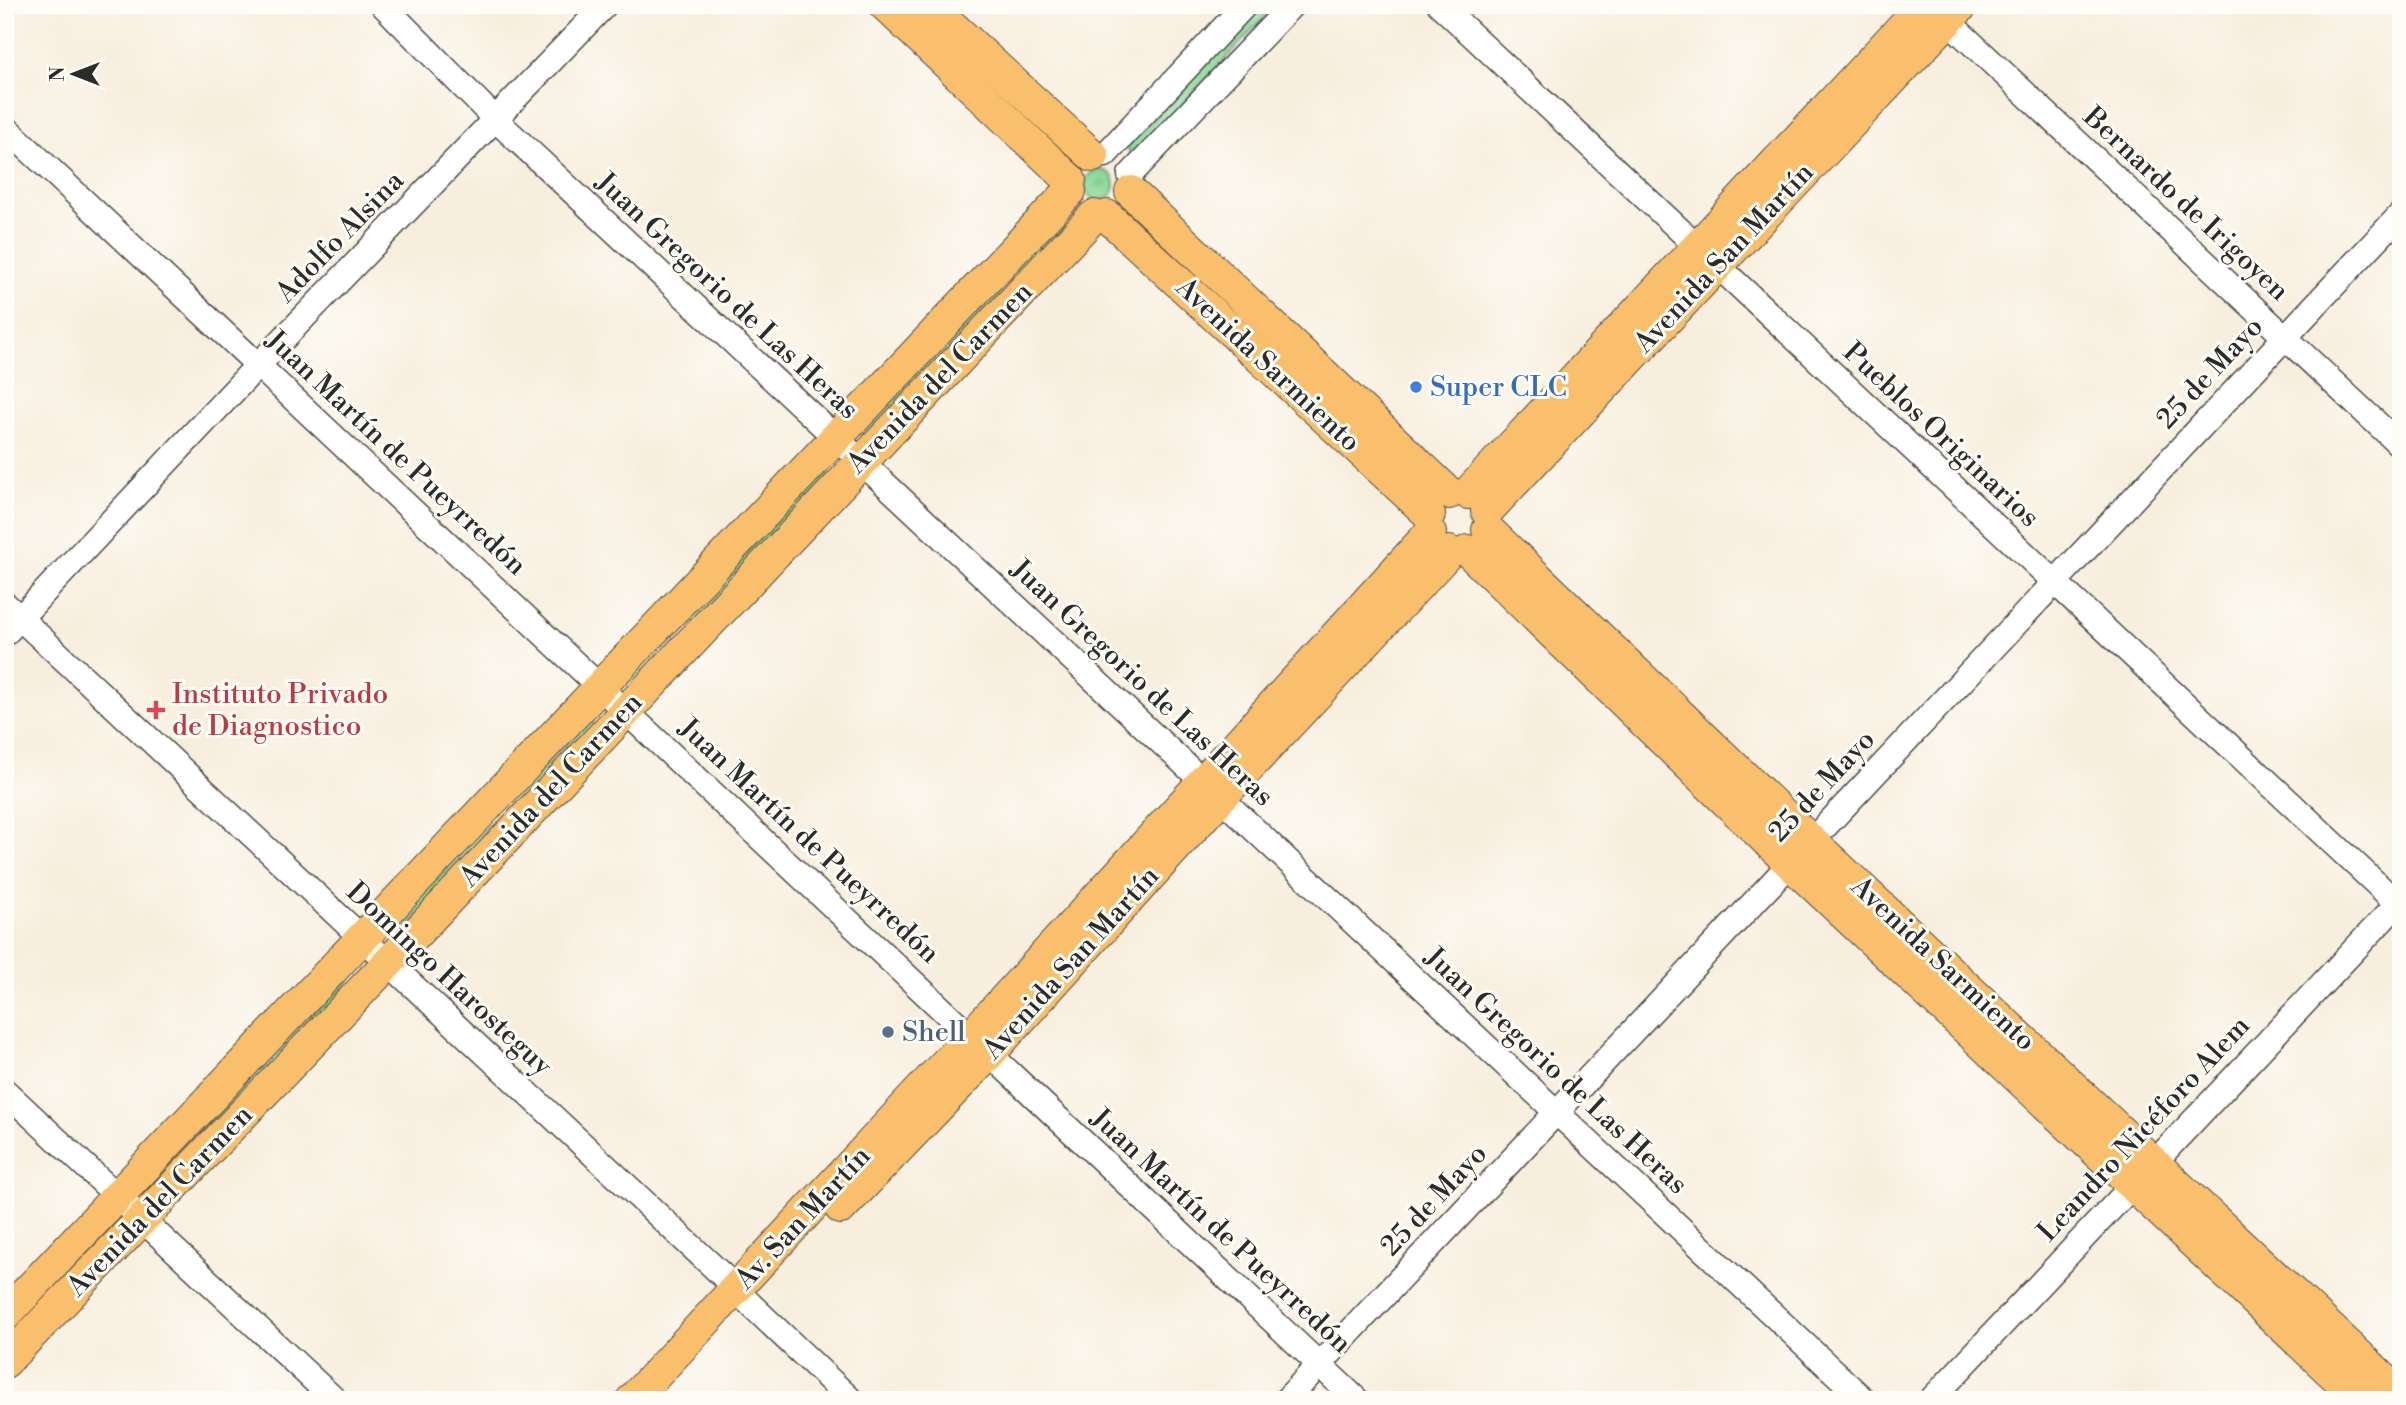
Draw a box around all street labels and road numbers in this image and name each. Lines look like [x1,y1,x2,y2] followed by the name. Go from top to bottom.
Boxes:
[2075,99,2296,309] street label: Bernardo de Irigoyen
[1626,155,1821,361] street label: Avenida San Martín
[268,163,412,311] street label: Adolfo Alsina
[588,164,866,427] street label: Juan Gregorio de Las Heras
[1168,270,1368,460] street label: Avenida Sarmiento
[839,275,1041,482] street label: Avenida del Carmen
[2149,310,2271,436] street label: 25 de Mayo
[258,322,534,583] street label: Juan Martín de Pueyrredón
[1836,335,2046,535] street label: Pueblos Originarios
[1003,551,1281,814] street label: Juan Gregorio de Las Heras
[451,685,650,895] street label: Avenida del Carmen
[671,710,947,971] street label: Juan Martín de Pueyrredón
[1761,723,1883,849] street label: 25 de Mayo
[974,859,1167,1067] street label: Avenida San Martín
[1843,869,2043,1059] street label: Avenida Sarmiento
[339,875,559,1084] street label: Domingo Harosteguy
[1417,939,1695,1202] street label: Juan Gregorio de Las Heras
[2030,1009,2258,1249] street label: Leandro Nicéforo Alem
[59,1098,261,1305] street label: Avenida del Carmen
[1083,1100,1359,1361] street label: Juan Martín de Pueyrredón
[1373,1137,1495,1263] street label: 25 de Mayo
[727,1139,878,1298] street label: Av. San Martín

